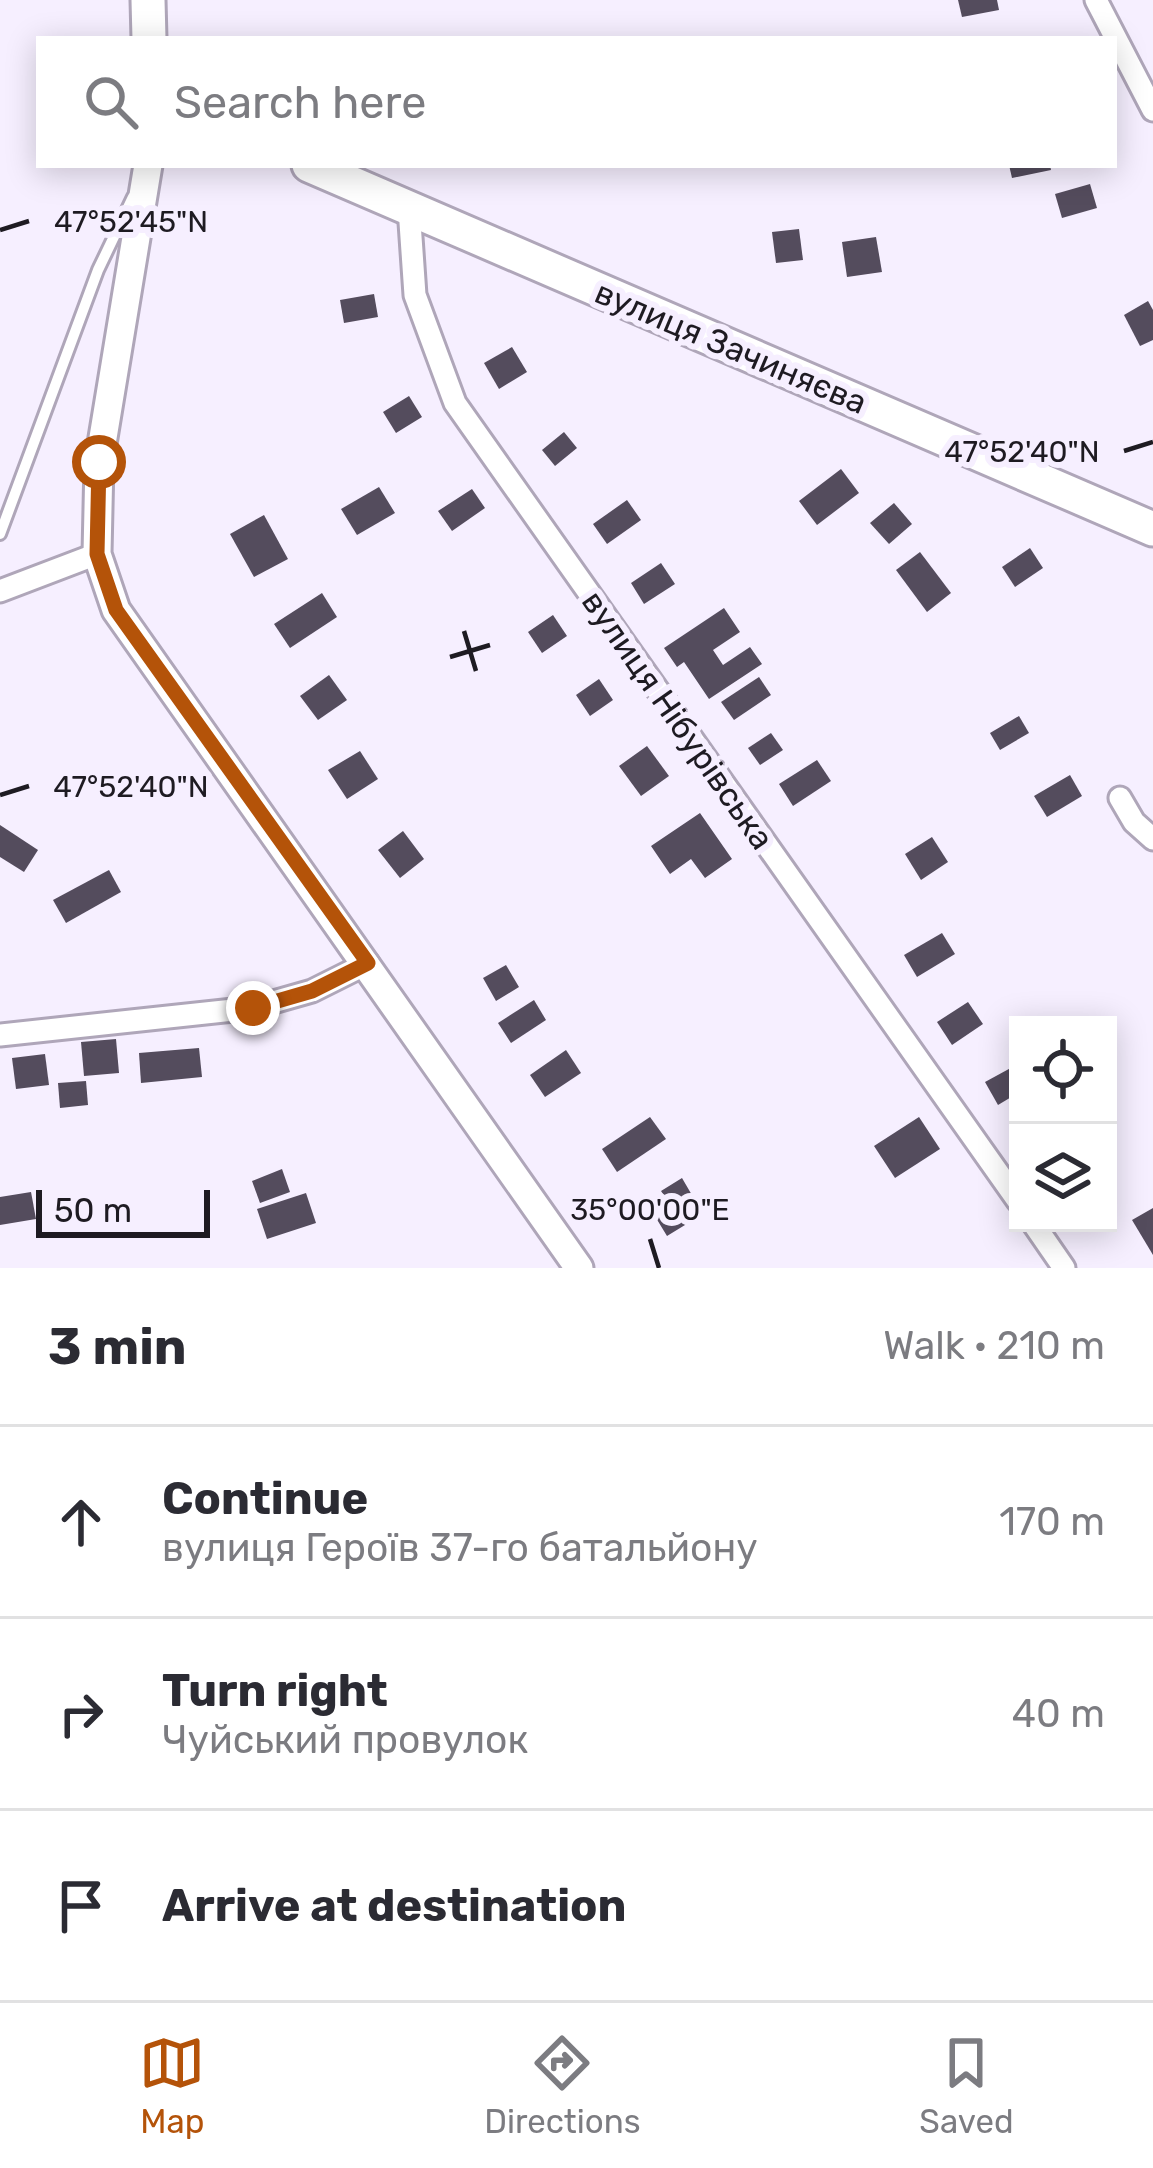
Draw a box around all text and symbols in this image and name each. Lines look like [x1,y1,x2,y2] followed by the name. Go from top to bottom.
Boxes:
[36,36,1117,168] search box
[78,69,144,135] icon: search
[174,76,426,129] text: Search here
[54,204,208,240] text: 47°52'45"N
[589,272,873,422] street label: вулиця Зачиняєва
[944,434,1100,470] text: 47°52'40"N
[72,435,126,489] route start
[574,583,782,857] street label: вулиця Нібурівська
[53,769,209,805] text: 47°52'40"N
[226,981,280,1035] route end
[1009,1016,1117,1232] map controls
[1009,1016,1117,1124] button: locate
[1009,1124,1117,1232] button: layers
[36,1184,210,1237] scale bar
[54,1191,132,1230] text: 50 m
[570,1192,730,1228] text: 35°00'00"E
[48,1316,187,1377] text: 3 min
[883,1323,1105,1369] text: Walk · 210 m
[162,1472,368,1525] text: Continue
[48,1489,114,1555] icon: ahead
[999,1499,1105,1545] text: 170 m
[162,1525,758,1571] text: вулиця Героїв 37-го батальйону
[162,1664,388,1717] text: Turn right
[48,1681,114,1747] icon: right
[1012,1691,1105,1737] text: 40 m
[162,1717,528,1763] text: Чуйський провулок
[48,1873,114,1939] icon: arrive
[162,1879,627,1932] text: Arrive at destination
[139,2030,205,2141] tab: Map
[484,2030,641,2141] tab: Directions
[919,2030,1014,2141] tab: Saved

